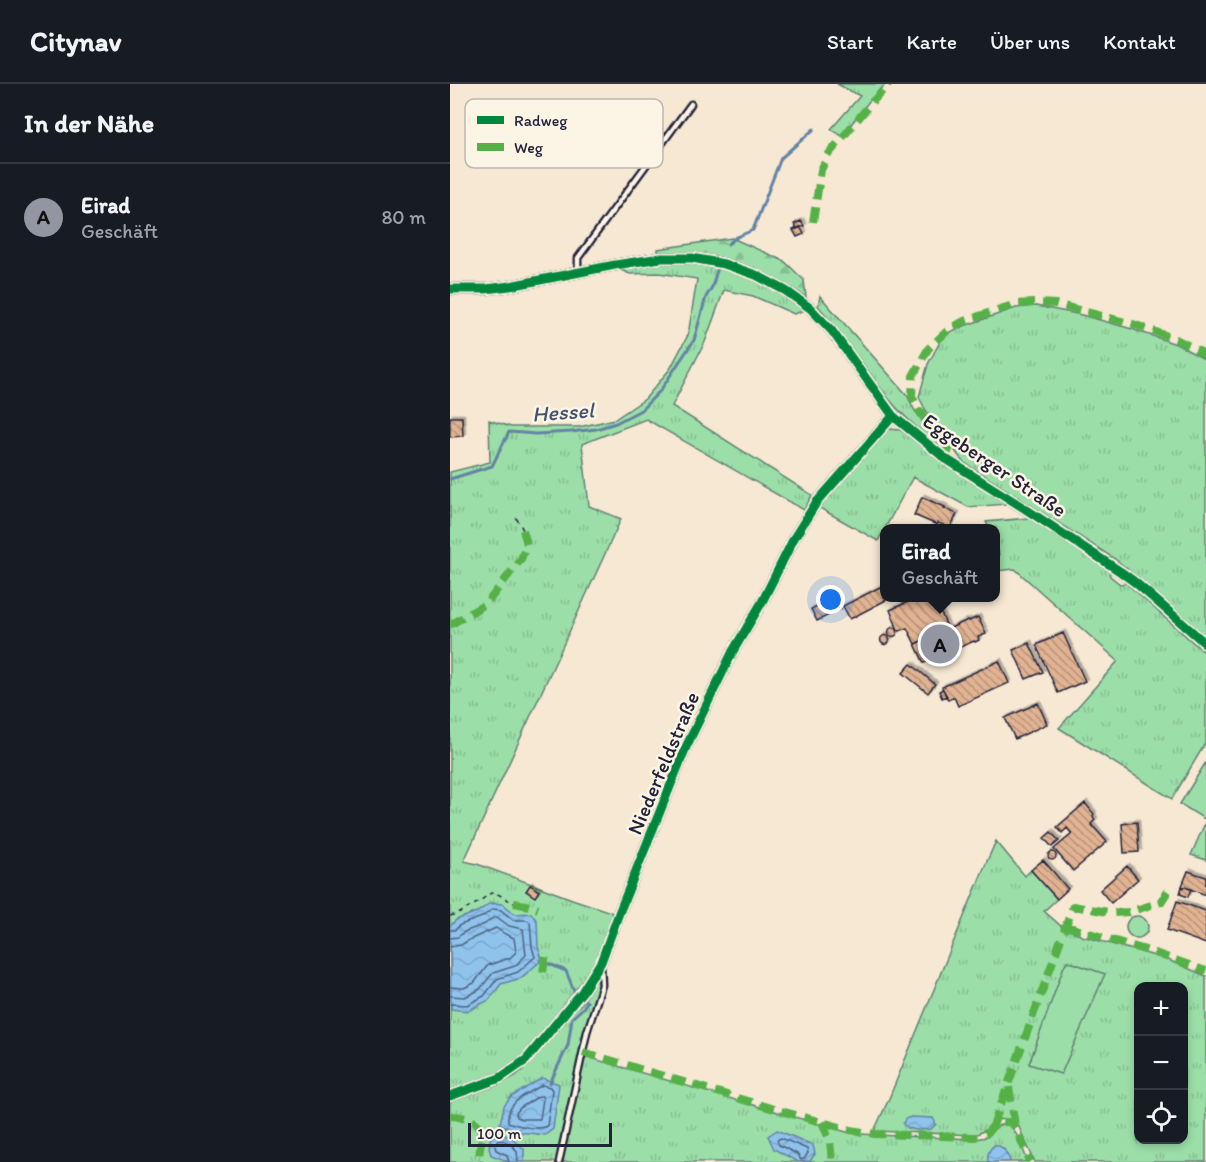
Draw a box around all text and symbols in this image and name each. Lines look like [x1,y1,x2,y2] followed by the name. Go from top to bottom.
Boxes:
[30,24,121,58] text: Citynav
[827,29,873,54] text: Start
[906,29,957,54] text: Karte
[990,29,1070,54] text: Über uns
[1103,29,1176,54] text: Kontakt
[465,99,663,168] legend
[24,107,154,139] text: In der Nähe
[514,111,568,130] text: Radweg
[514,138,544,157] text: Weg
[81,192,130,219] text: Eirad
[37,205,50,229] text: A
[381,205,426,229] text: 80 m
[81,219,158,243] text: Geschäft
[531,396,597,428] water label: Hessel
[919,408,1071,522] street label: Eggeberger Straße
[880,524,1000,602] popup
[901,538,951,565] text: Eirad
[901,565,979,589] text: Geschäft
[816,585,845,614] your location
[920,622,960,666] pin: A
[622,688,704,838] street label: Niederfeldstraße
[1134,982,1188,1144] map controls
[1134,982,1188,1036] button: +
[1134,1036,1188,1090] button: −
[1134,1090,1188,1144] button: locate
[468,1120,612,1148] scale bar
[477,1124,521,1143] text: 100 m

